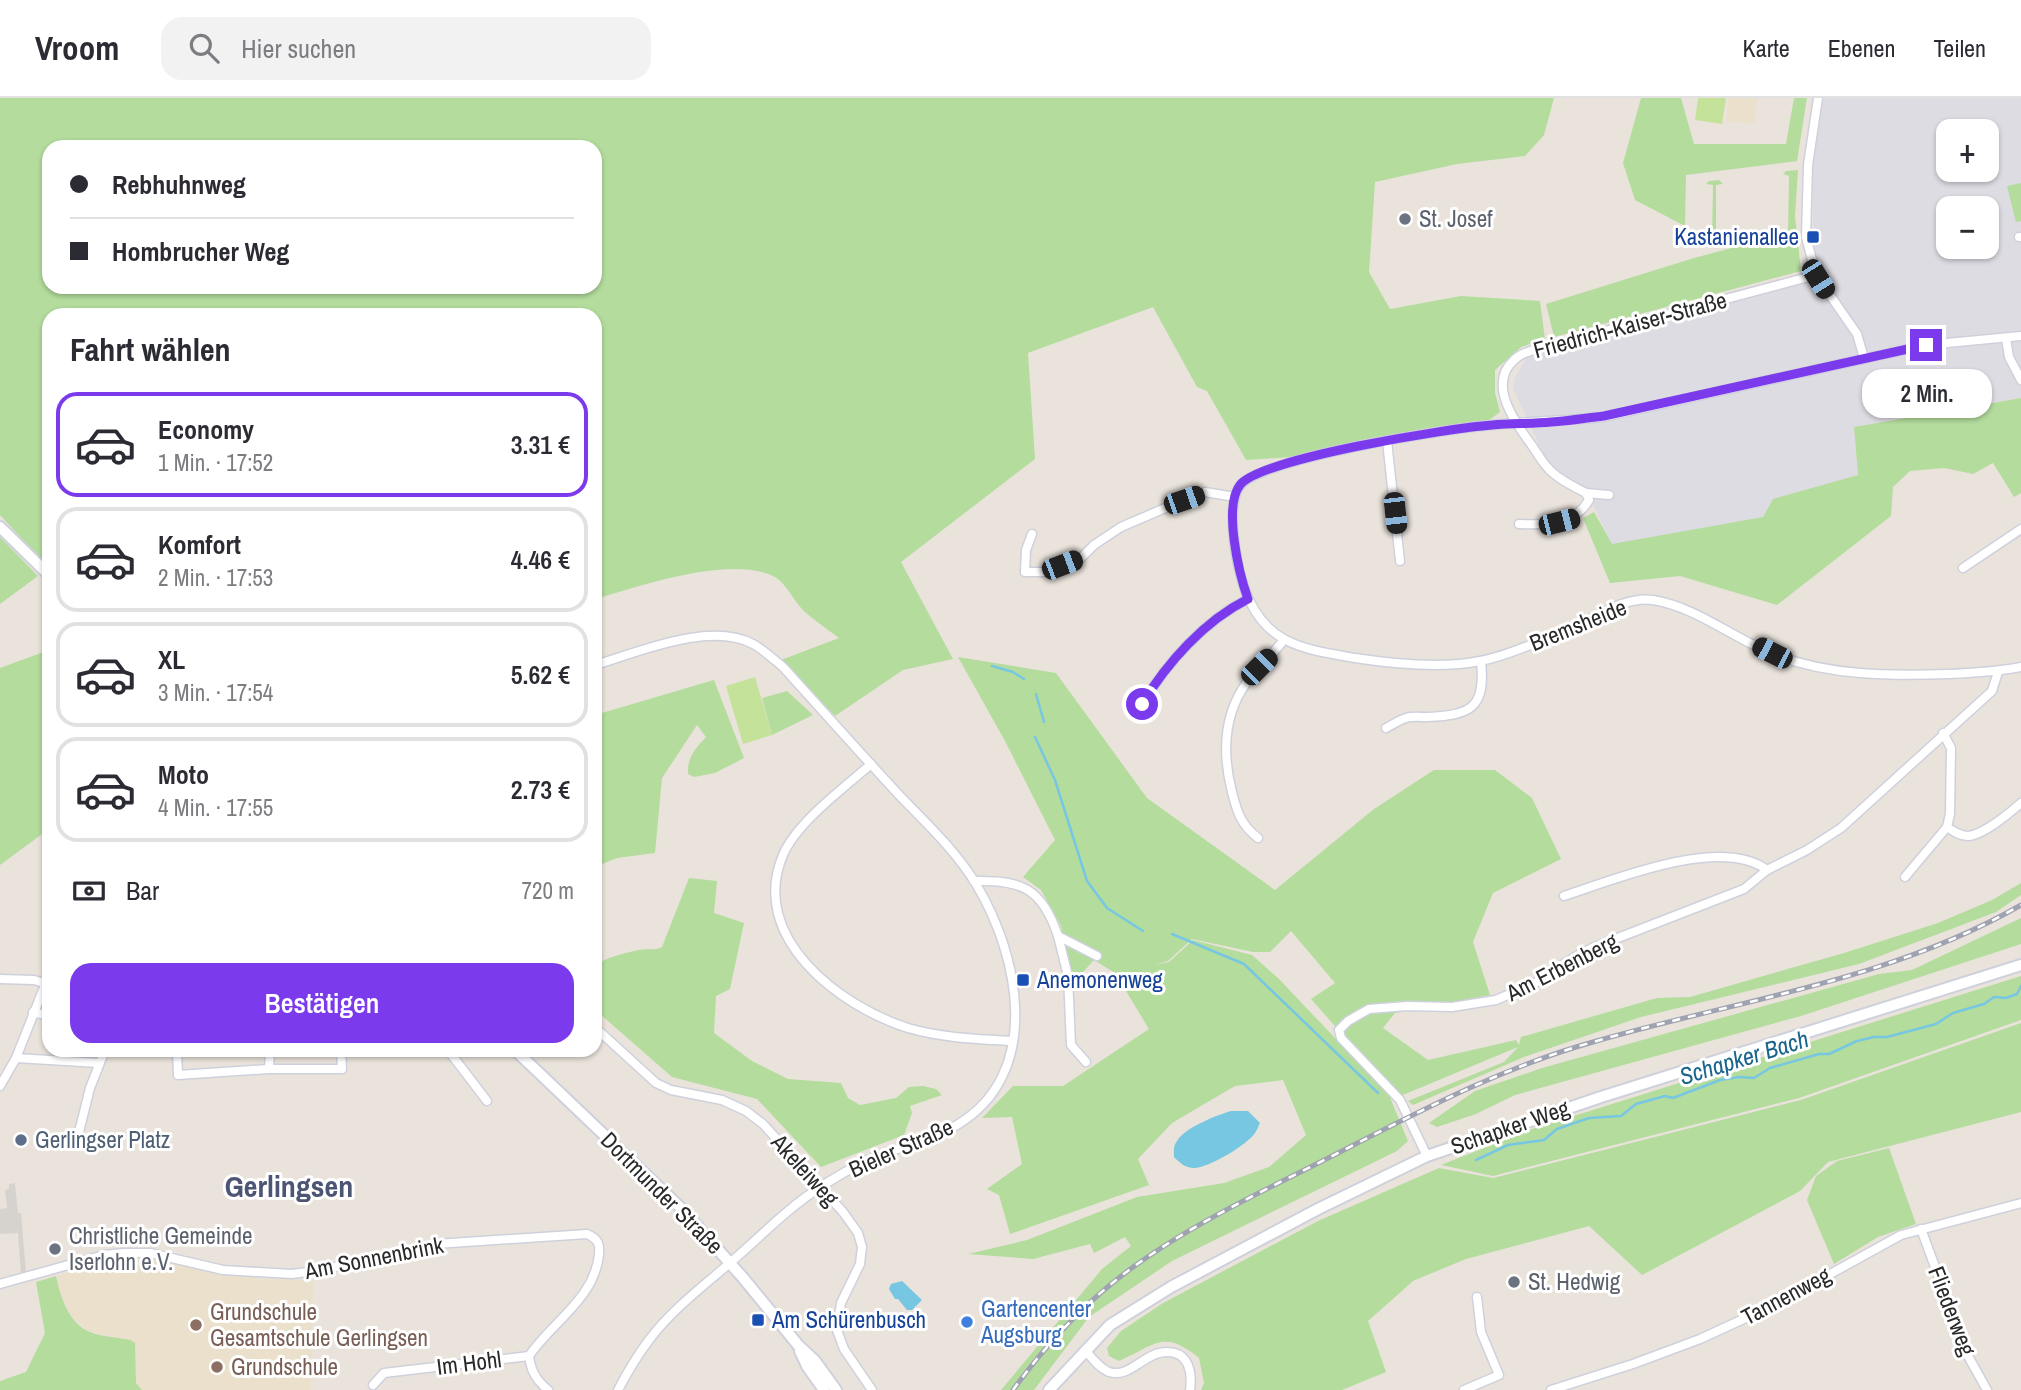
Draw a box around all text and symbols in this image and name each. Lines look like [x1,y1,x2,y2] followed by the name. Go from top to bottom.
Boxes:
[161,17,651,80] search box
[35,26,119,70] text: Vroom
[185,29,223,67] icon: search
[241,31,356,66] text: Hier suchen
[1743,32,1790,64] text: Karte
[1828,32,1895,64] text: Ebenen
[1933,32,1986,64] text: Teilen
[1936,119,1999,259] map controls
[1936,119,1999,182] button: +
[112,167,246,202] text: Rebhuhnweg
[1936,196,1999,259] button: −
[1419,203,1493,234] place label: St. Josef
[1397,211,1413,227] marker: St. Josef
[1674,221,1799,252] place label: Kastanienallee
[1805,229,1821,245] marker: Kastanienallee
[112,234,289,269] text: Hombrucher Weg
[1798,256,1839,302] car
[1530,284,1730,365] street label: Friedrich-Kaiser-Straße
[70,328,231,371] text: Fahrt wählen
[1910,329,1942,361] route end
[1861,370,1991,418] callout: 2 Min.
[1900,378,1954,409] text: 2 Min.
[158,412,254,447] text: Economy
[74,413,137,476] icon: car
[511,427,570,462] text: 3.31 €
[158,447,273,478] text: 1 Min. · 17:52
[1161,483,1208,517] car
[1383,491,1408,535] car
[1537,507,1582,537] car
[158,527,241,562] text: Komfort
[74,528,137,591] icon: car
[511,542,570,577] text: 4.46 €
[1039,548,1086,582] car
[158,562,273,593] text: 2 Min. · 17:53
[1525,591,1631,658] street label: Bremsheide
[1749,634,1796,672] car
[158,642,185,677] text: XL
[74,643,137,706] icon: car
[1237,645,1282,689] car
[511,657,570,692] text: 5.62 €
[158,677,273,708] text: 3 Min. · 17:54
[1126,688,1158,720] route start
[158,757,209,792] text: Moto
[74,758,137,821] icon: car
[511,772,570,807] text: 2.73 €
[158,792,273,823] text: 4 Min. · 17:55
[70,872,108,910] icon: cash
[126,873,159,908] text: Bar
[522,875,574,906] text: 720 m
[1500,925,1623,1008] street label: Am Erbenberg
[70,963,574,1043] button: Bestätigen
[1036,964,1163,995] place label: Anemonenweg
[1015,972,1031,988] marker: Anemonenweg
[1675,1022,1812,1092] water label: Schapker Bach
[1446,1092,1574,1161] street label: Schapker Weg
[844,1111,958,1184] street label: Bieler Straße
[35,1124,170,1155] place label: Gerlingser Platz
[594,1125,730,1261] street label: Dortmunder Straße
[764,1126,846,1213] street label: Akeleiweg
[13,1132,29,1148] marker: Gerlingser Platz
[225,1166,353,1206] district label: Gerlingsen
[69,1220,252,1277] place label: Christliche Gemeinde Iserlohn e.V.
[301,1229,446,1286] street label: Am Sonnenbrink
[47,1241,63,1257] marker: Christliche Gemeinde Iserlohn e.V.
[1736,1259,1836,1332] street label: Tannenweg
[1921,1262,1984,1360] street label: Fliederweg
[1528,1266,1621,1297] place label: St. Hedwig
[1506,1274,1522,1290] marker: St. Hedwig
[980,1293,1092,1350] place label: Gartencenter Augsburg
[210,1296,428,1353] place label: Grundschule Gesamtschule Gerlingsen
[771,1304,926,1335] place label: Am Schürenbusch
[750,1312,766,1328] marker: Am Schürenbusch
[959,1314,975,1330] marker: Gartencenter Augsburg
[188,1317,204,1333] marker: Grundschule Gesamtschule Gerlingsen
[435,1343,503,1382] street label: Im Hohl
[231,1351,338,1382] place label: Grundschule
[209,1359,225,1375] marker: Grundschule

